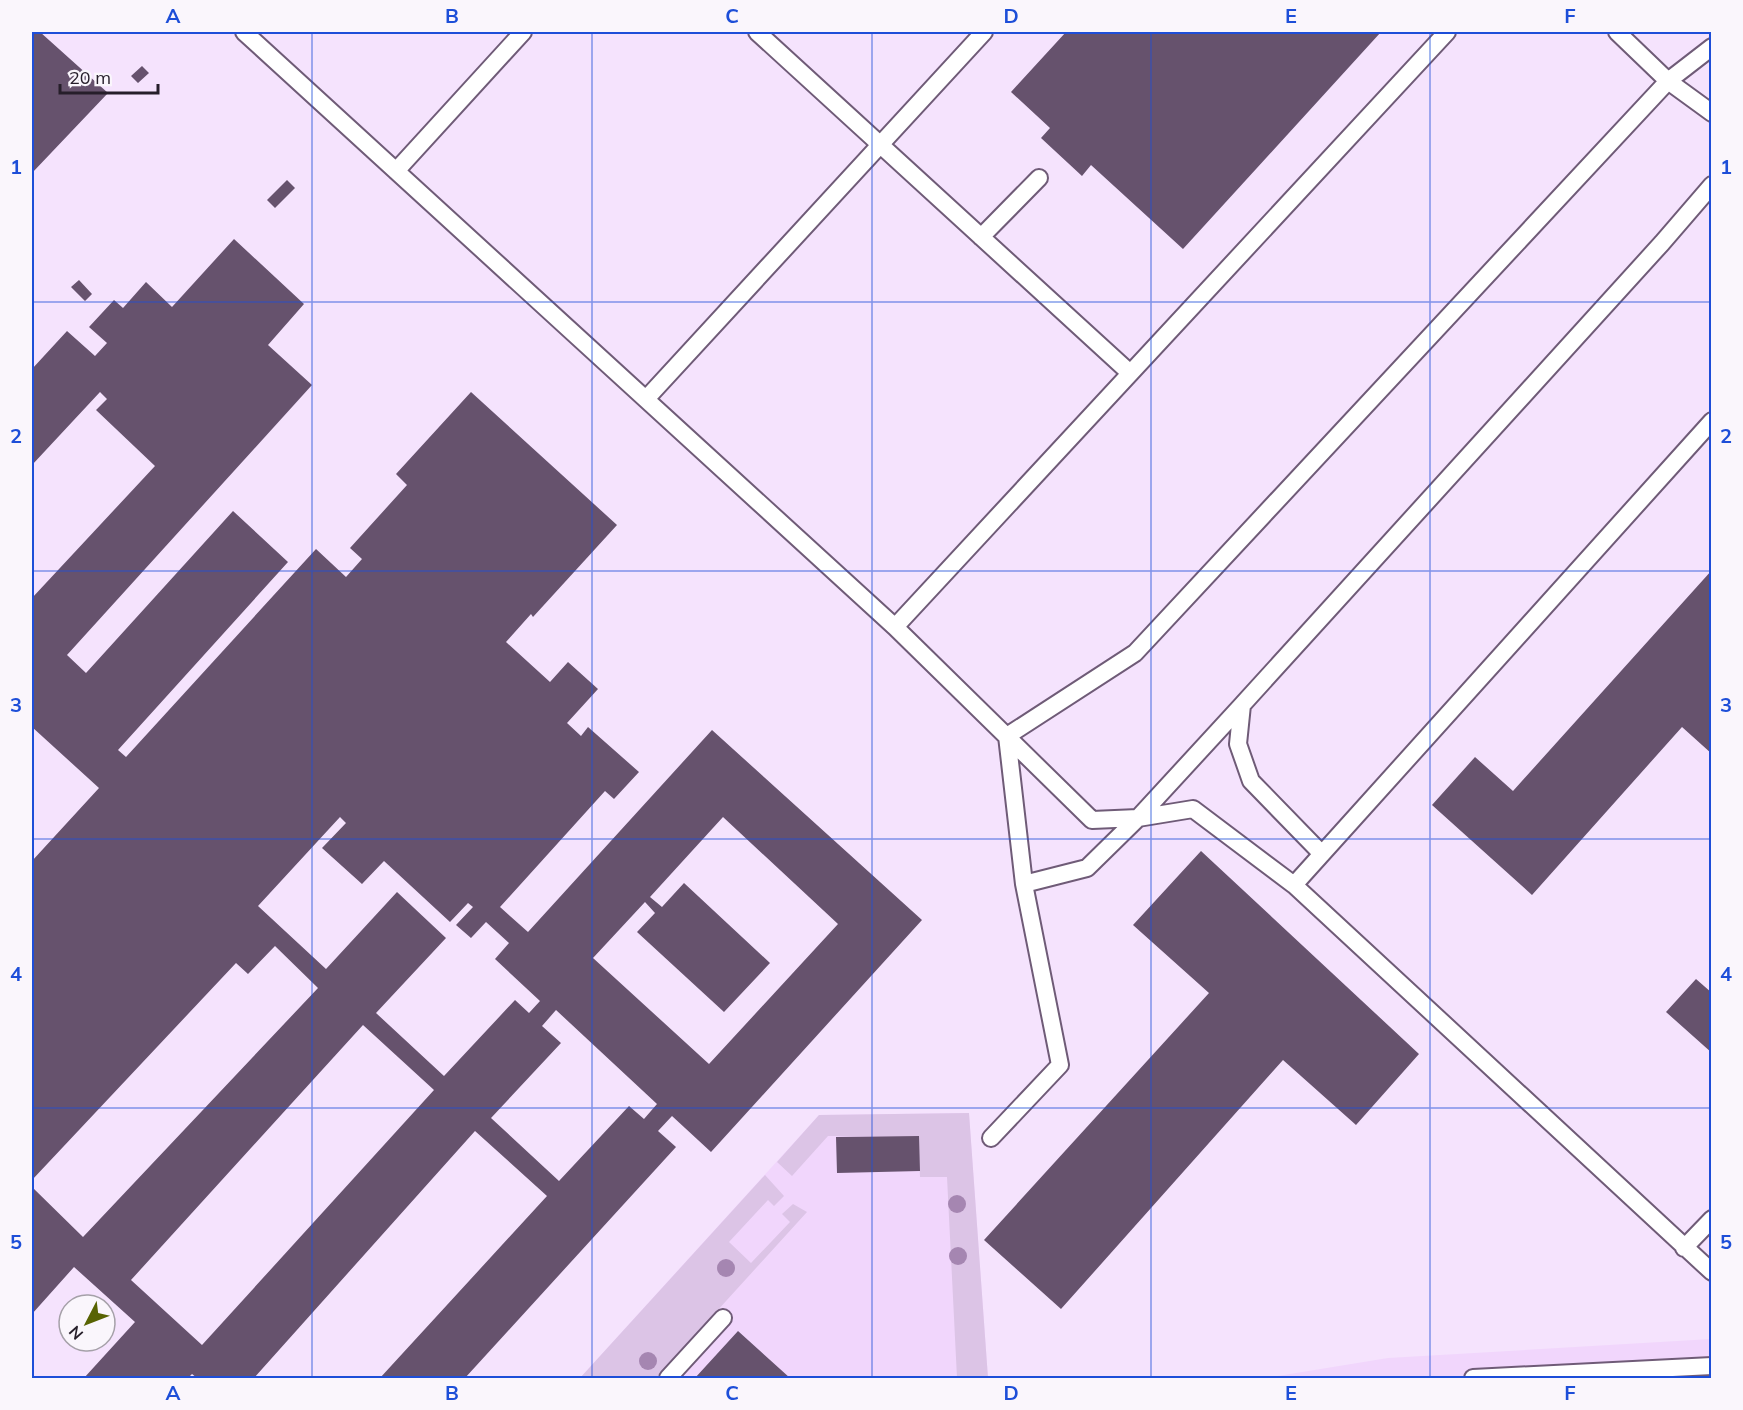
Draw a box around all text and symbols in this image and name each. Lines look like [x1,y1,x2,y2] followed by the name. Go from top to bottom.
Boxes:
[166,3,181,28] text: A
[445,3,459,28] text: B
[725,3,739,28] text: C
[1003,3,1019,28] text: D
[1285,3,1297,28] text: E
[1564,3,1576,28] text: F
[60,57,158,95] scale bar
[69,66,111,89] text: 20 m
[10,154,22,179] text: 1
[1720,154,1732,179] text: 1
[10,423,22,448] text: 2
[1720,423,1732,448] text: 2
[10,692,22,717] text: 3
[1720,692,1732,717] text: 3
[10,961,22,986] text: 4
[1720,961,1732,986] text: 4
[10,1229,22,1254] text: 5
[1720,1229,1732,1254] text: 5
[57,1293,117,1353] north arrow
[64,1322,87,1344] text: N
[166,1380,181,1405] text: A
[445,1380,459,1405] text: B
[725,1380,739,1405] text: C
[1003,1380,1019,1405] text: D
[1285,1380,1297,1405] text: E
[1564,1380,1576,1405] text: F

